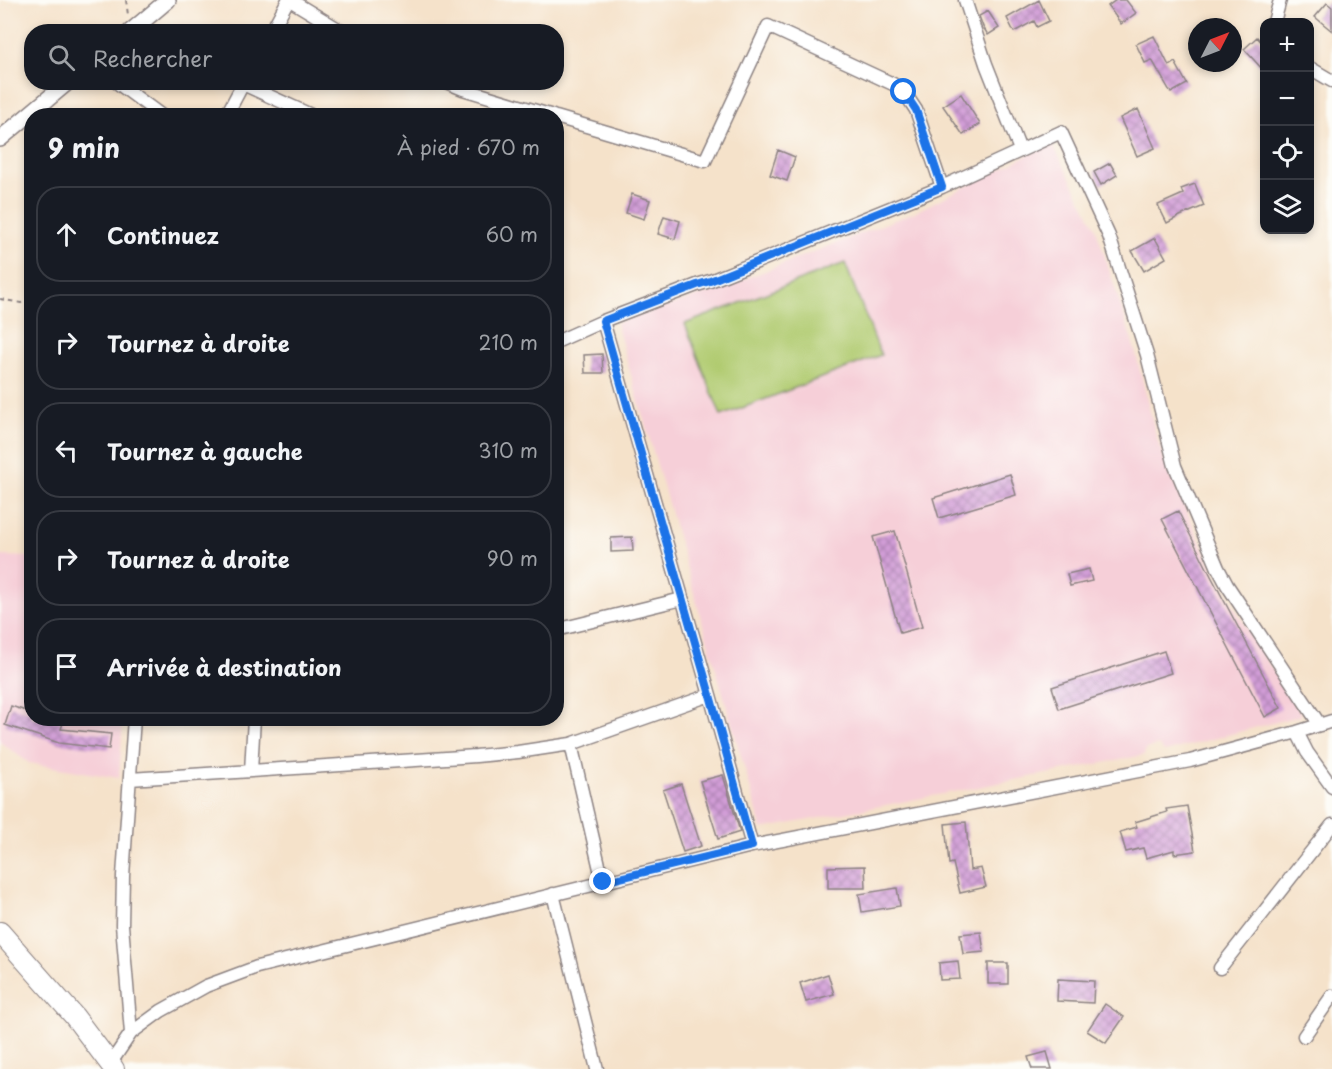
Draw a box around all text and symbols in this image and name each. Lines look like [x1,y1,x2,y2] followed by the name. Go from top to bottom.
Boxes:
[1188,18,1242,72] north arrow
[1260,18,1314,234] map controls
[1260,18,1314,72] button: +
[24,24,564,90] search box
[45,41,78,74] icon: search
[93,41,212,74] text: Rechercher
[1260,72,1314,126] button: −
[890,78,916,104] route start
[1260,126,1314,180] button: locate
[48,128,120,167] text: 9 min
[397,132,540,162] text: À pied · 670 m
[1260,180,1314,234] button: layers
[50,218,83,251] icon: ahead
[107,218,219,251] text: Continuez
[486,219,538,249] text: 60 m
[50,326,83,359] icon: right
[107,326,290,359] text: Tournez à droite
[479,327,538,357] text: 210 m
[50,434,83,467] icon: left
[107,434,303,467] text: Tournez à gauche
[478,435,538,465] text: 310 m
[50,542,83,575] icon: right
[107,542,290,575] text: Tournez à droite
[487,543,538,573] text: 90 m
[50,650,83,683] icon: arrive
[107,650,341,683] text: Arrivée à destination
[589,868,615,894] route end

